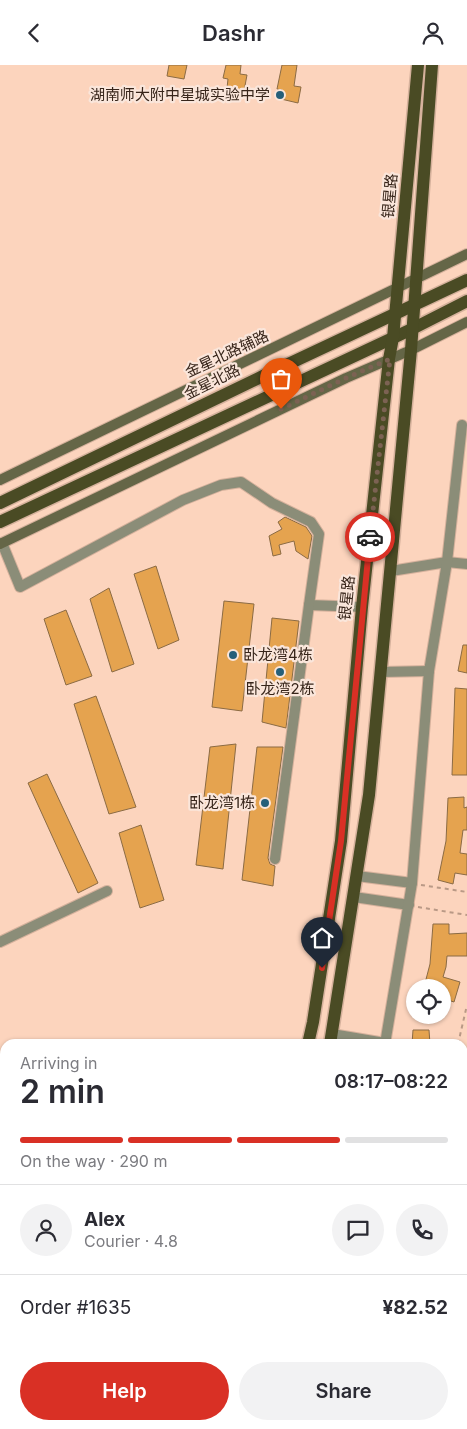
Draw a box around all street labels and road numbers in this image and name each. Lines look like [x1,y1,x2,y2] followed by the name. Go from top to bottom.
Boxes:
[378,173,401,219] street label: 银星路
[182,327,272,381] street label: 金星北路辅路
[181,361,243,403] street label: 金星北路
[335,575,358,621] street label: 银星路

